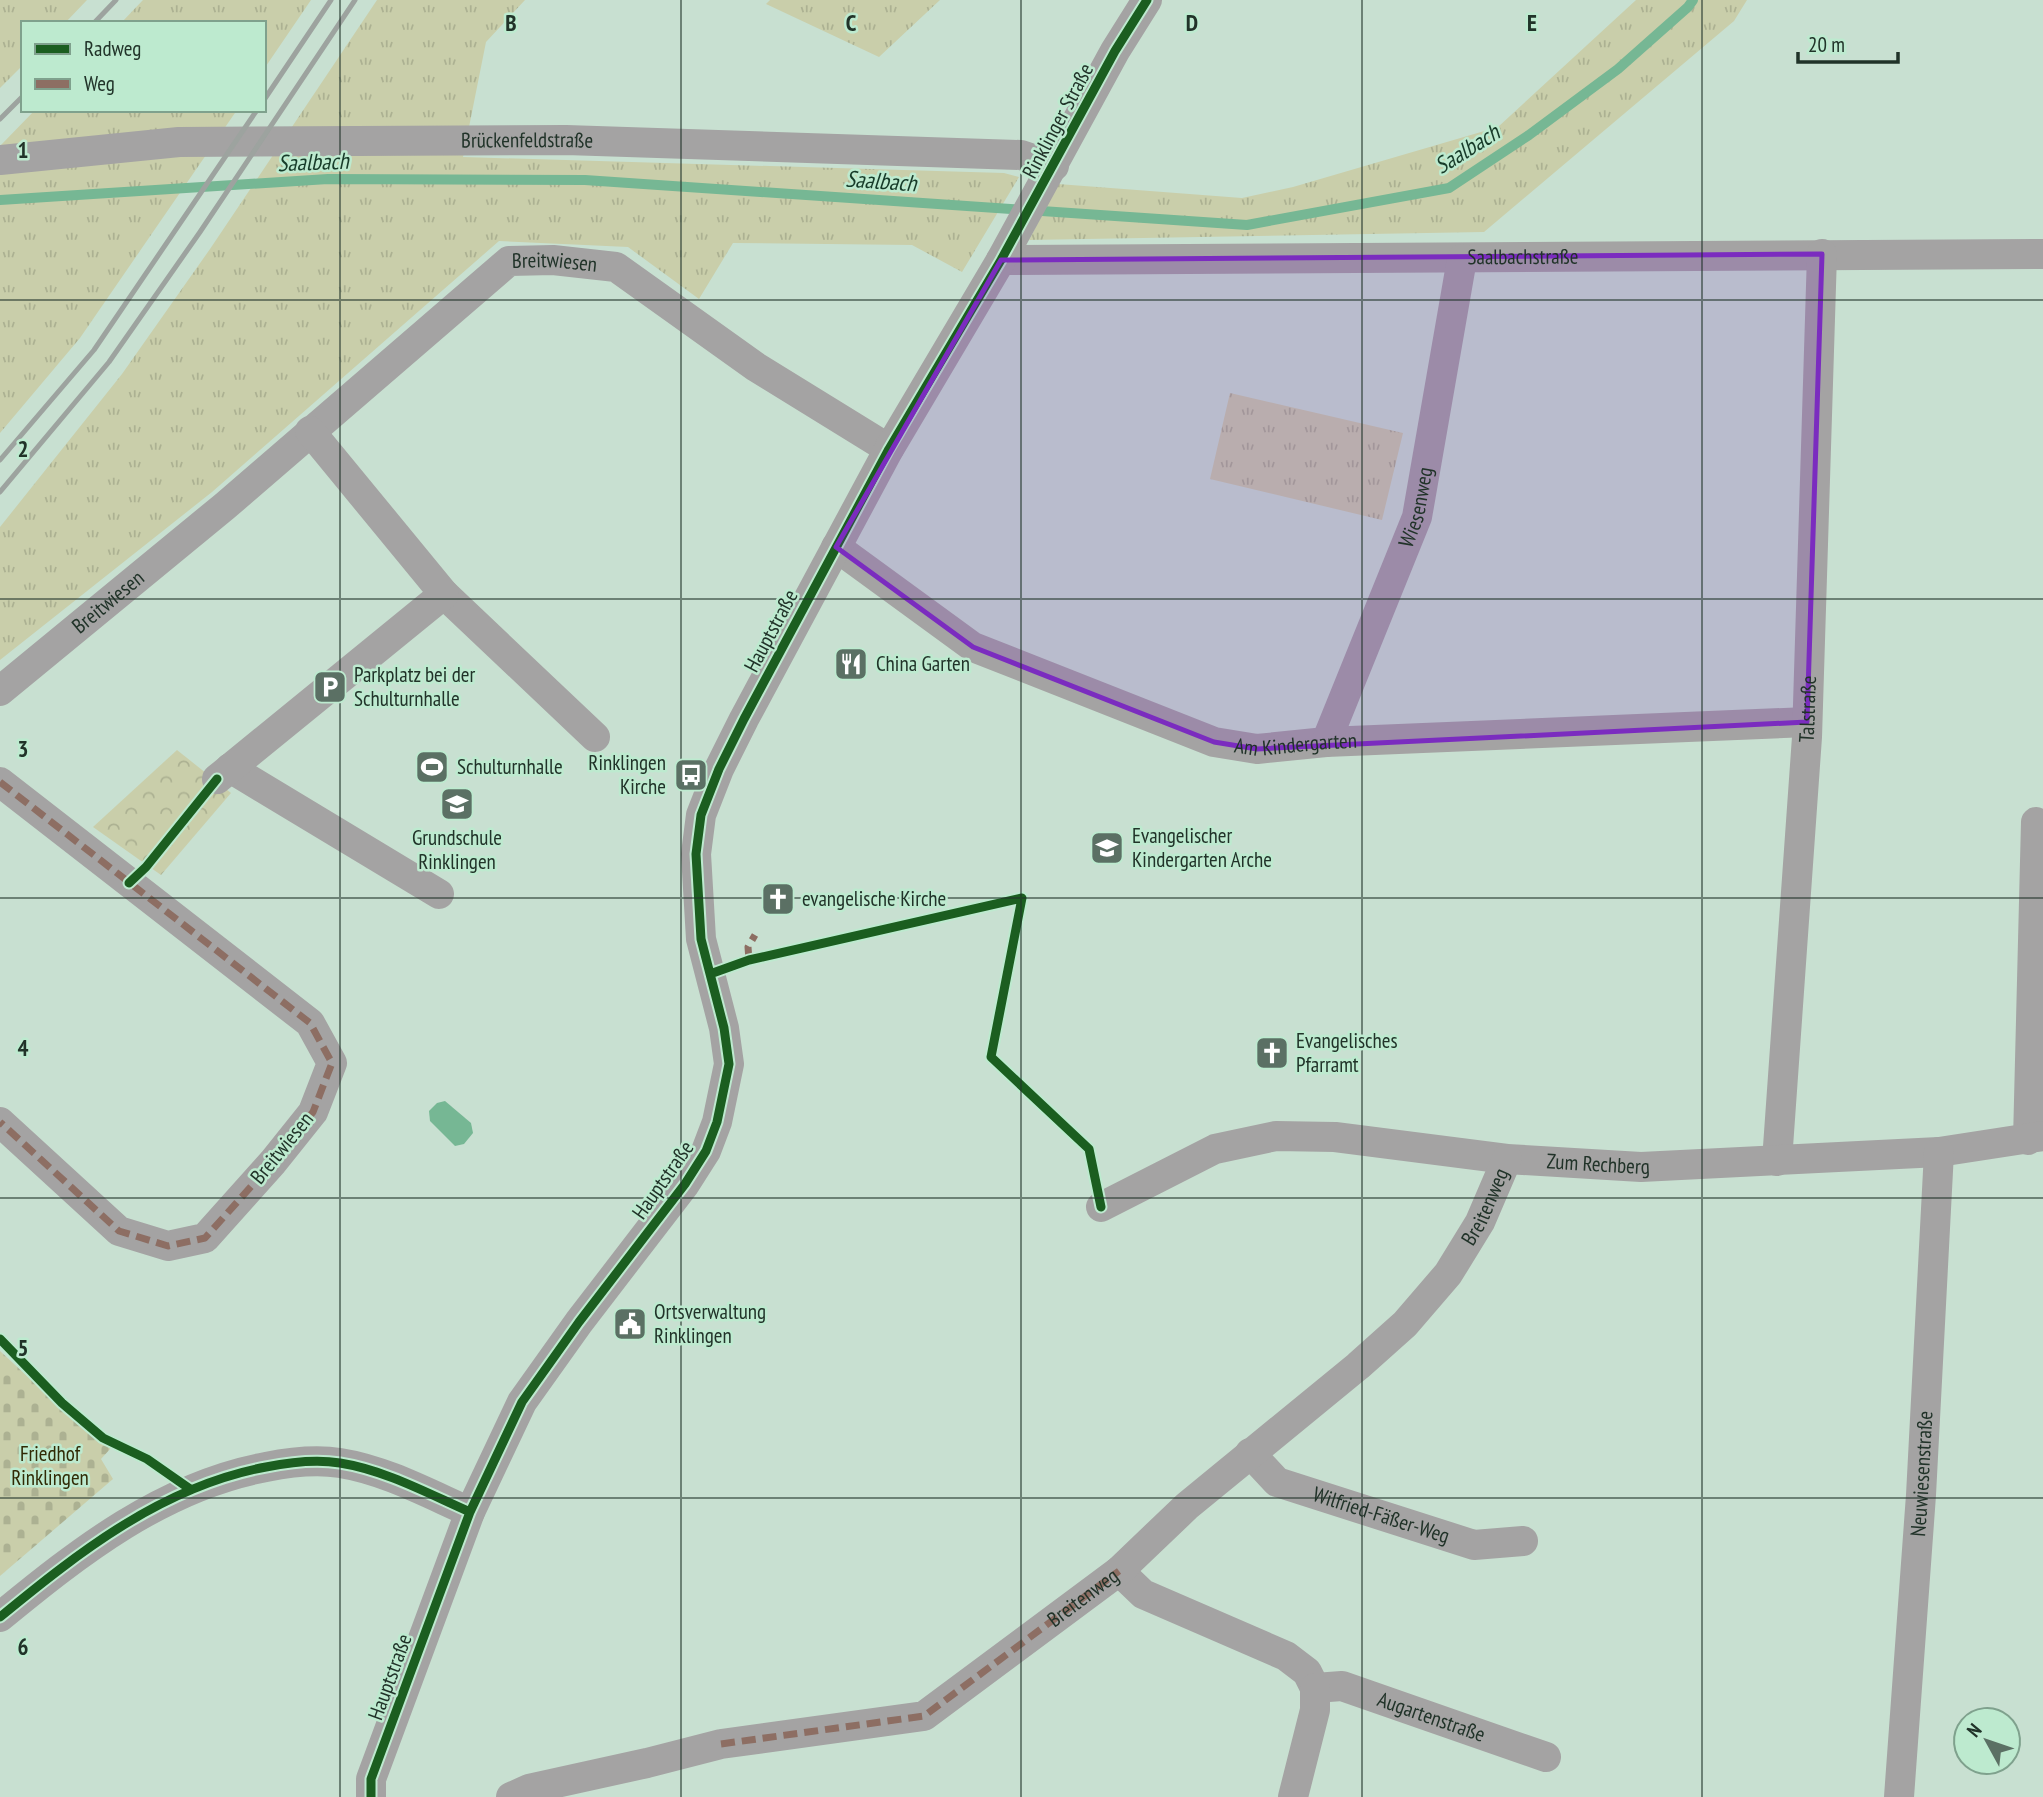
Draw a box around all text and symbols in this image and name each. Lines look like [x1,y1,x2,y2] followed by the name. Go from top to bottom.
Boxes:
[505,8,517,37] text: B
[846,8,857,37] text: C
[1186,8,1198,37] text: D
[1527,8,1537,37] text: E
[21,21,266,112] legend
[1798,21,1898,65] scale bar
[1808,31,1845,58] text: 20 m
[84,35,141,62] text: Radweg
[1016,59,1099,183] street label: Rinklinger Straße
[84,70,115,97] text: Weg
[1429,116,1506,180] water label: Saalbach
[461,126,594,154] street label: Brückenfeldstraße
[18,135,29,164] text: 1
[277,146,351,177] water label: Saalbach
[845,164,919,198] water label: Saalbach
[1467,243,1579,270] street label: Saalbachstraße
[512,246,599,278] street label: Breitwiesen
[18,434,29,463] text: 2
[1392,465,1438,551] street label: Wiesenweg
[66,564,149,639] street label: Breitwiesen
[738,585,804,677] street label: Hauptstraße
[832,645,870,683] restaurant icon: China Garten
[876,650,970,677] place label: China Garten
[354,661,475,712] place label: Parkplatz bei der Schulturnhalle
[311,668,349,706] parking icon: Parkplatz bei der Schulturnhalle
[1793,675,1822,743] street label: Talstraße
[1232,727,1357,762] street label: Am Kindergarten
[18,734,29,763] text: 3
[413,748,451,786] sports icon: Schulturnhalle
[588,749,666,800] place label: Rinklingen Kirche
[457,753,563,780] place label: Schulturnhalle
[672,756,710,794] bus stop icon: Rinklingen Kirche
[438,785,476,823] school or university icon: Grundschule Rinklingen
[1132,822,1272,873] place label: Evangelischer Kindergarten Arche
[412,824,502,875] place label: Grundschule Rinklingen
[1088,829,1126,867] school or university icon: Evangelischer Kindergarten Arche
[759,880,797,918] church icon: evangelische Kirche
[802,885,946,912] place label: evangelische Kirche
[1296,1027,1398,1078] place label: Evangelisches Pfarramt
[18,1033,29,1062] text: 4
[1253,1034,1291,1072] church icon: Evangelisches Pfarramt
[244,1106,319,1189] street label: Breitwiesen
[626,1135,699,1224] street label: Hauptstraße
[1546,1147,1650,1180] street label: Zum Rechberg
[1455,1164,1514,1250] street label: Breitenweg
[654,1298,766,1349] place label: Ortsverwaltung Rinklingen
[611,1305,649,1343] public building icon: Ortsverwaltung Rinklingen
[18,1333,29,1362] text: 5
[1904,1410,1938,1538] street label: Neuwiesenstraße
[11,1440,89,1491] park label: Friedhof Rinklingen
[1310,1480,1453,1549] street label: Wilfried-Fäßer-Weg
[1042,1562,1124,1633] street label: Breitenweg
[362,1630,418,1724] street label: Hauptstraße
[18,1632,29,1661] text: 6
[1374,1685,1489,1748] street label: Augartenstraße
[1952,1706,2022,1776] north arrow
[1961,1718,1986,1742] text: N

